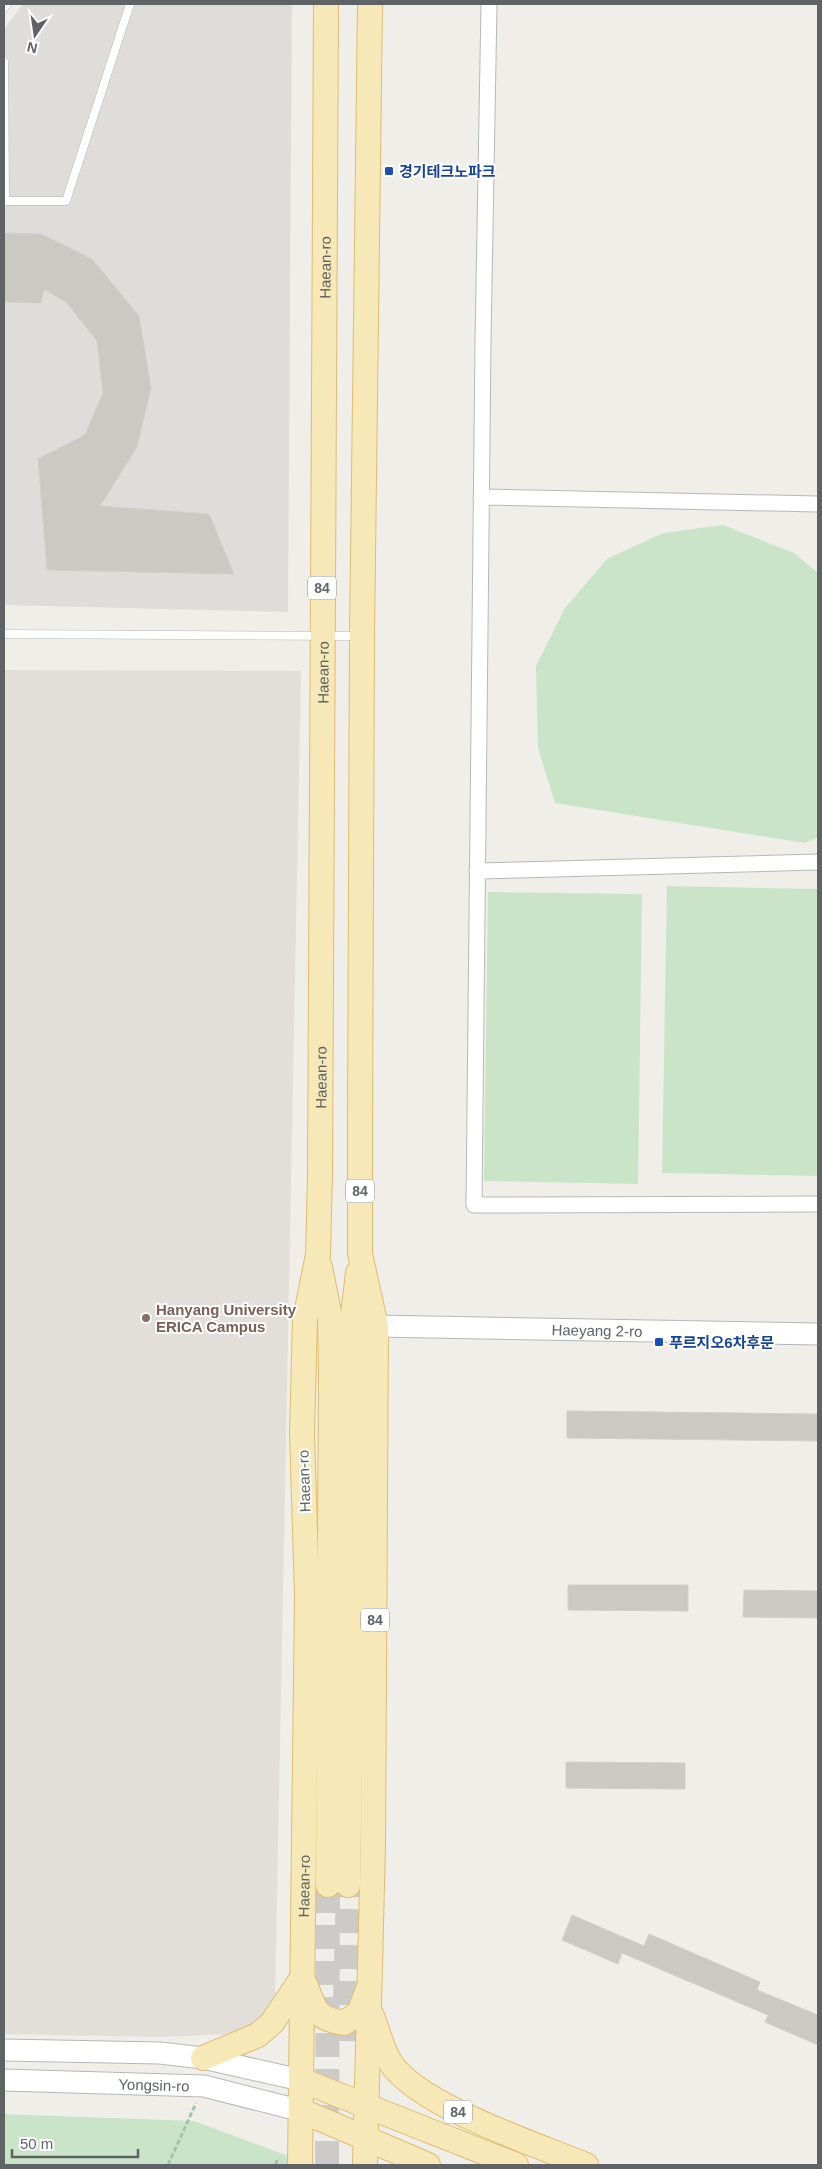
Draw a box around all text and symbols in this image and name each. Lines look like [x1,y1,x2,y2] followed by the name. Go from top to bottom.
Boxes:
[10,10,60,60] north arrow
[25,39,39,57] text: N
[399,163,496,180] place label: 경기테크노파크
[383,165,395,177] marker: 경기테크노파크
[316,236,333,299] street label: Haean-ro
[308,576,336,600] road number: 84
[314,641,331,704] street label: Haean-ro
[312,1046,329,1109] street label: Haean-ro
[346,1180,374,1202] road number: 84
[156,1301,297,1335] place label: Hanyang University ERICA Campus
[140,1312,152,1324] marker: Hanyang University ERICA Campus
[551,1321,643,1339] street label: Haeyang 2-ro
[669,1334,774,1351] place label: 푸르지오6차후문
[653,1336,665,1348] marker: 푸르지오6차후문
[294,1449,314,1513] street label: Haean-ro
[361,1608,389,1632] road number: 84
[295,1855,312,1917] street label: Haean-ro
[118,2075,190,2094] street label: Yongsin-ro
[444,2100,472,2124] road number: 84
[12,2126,139,2158] scale bar
[20,2135,53,2152] text: 50 m

